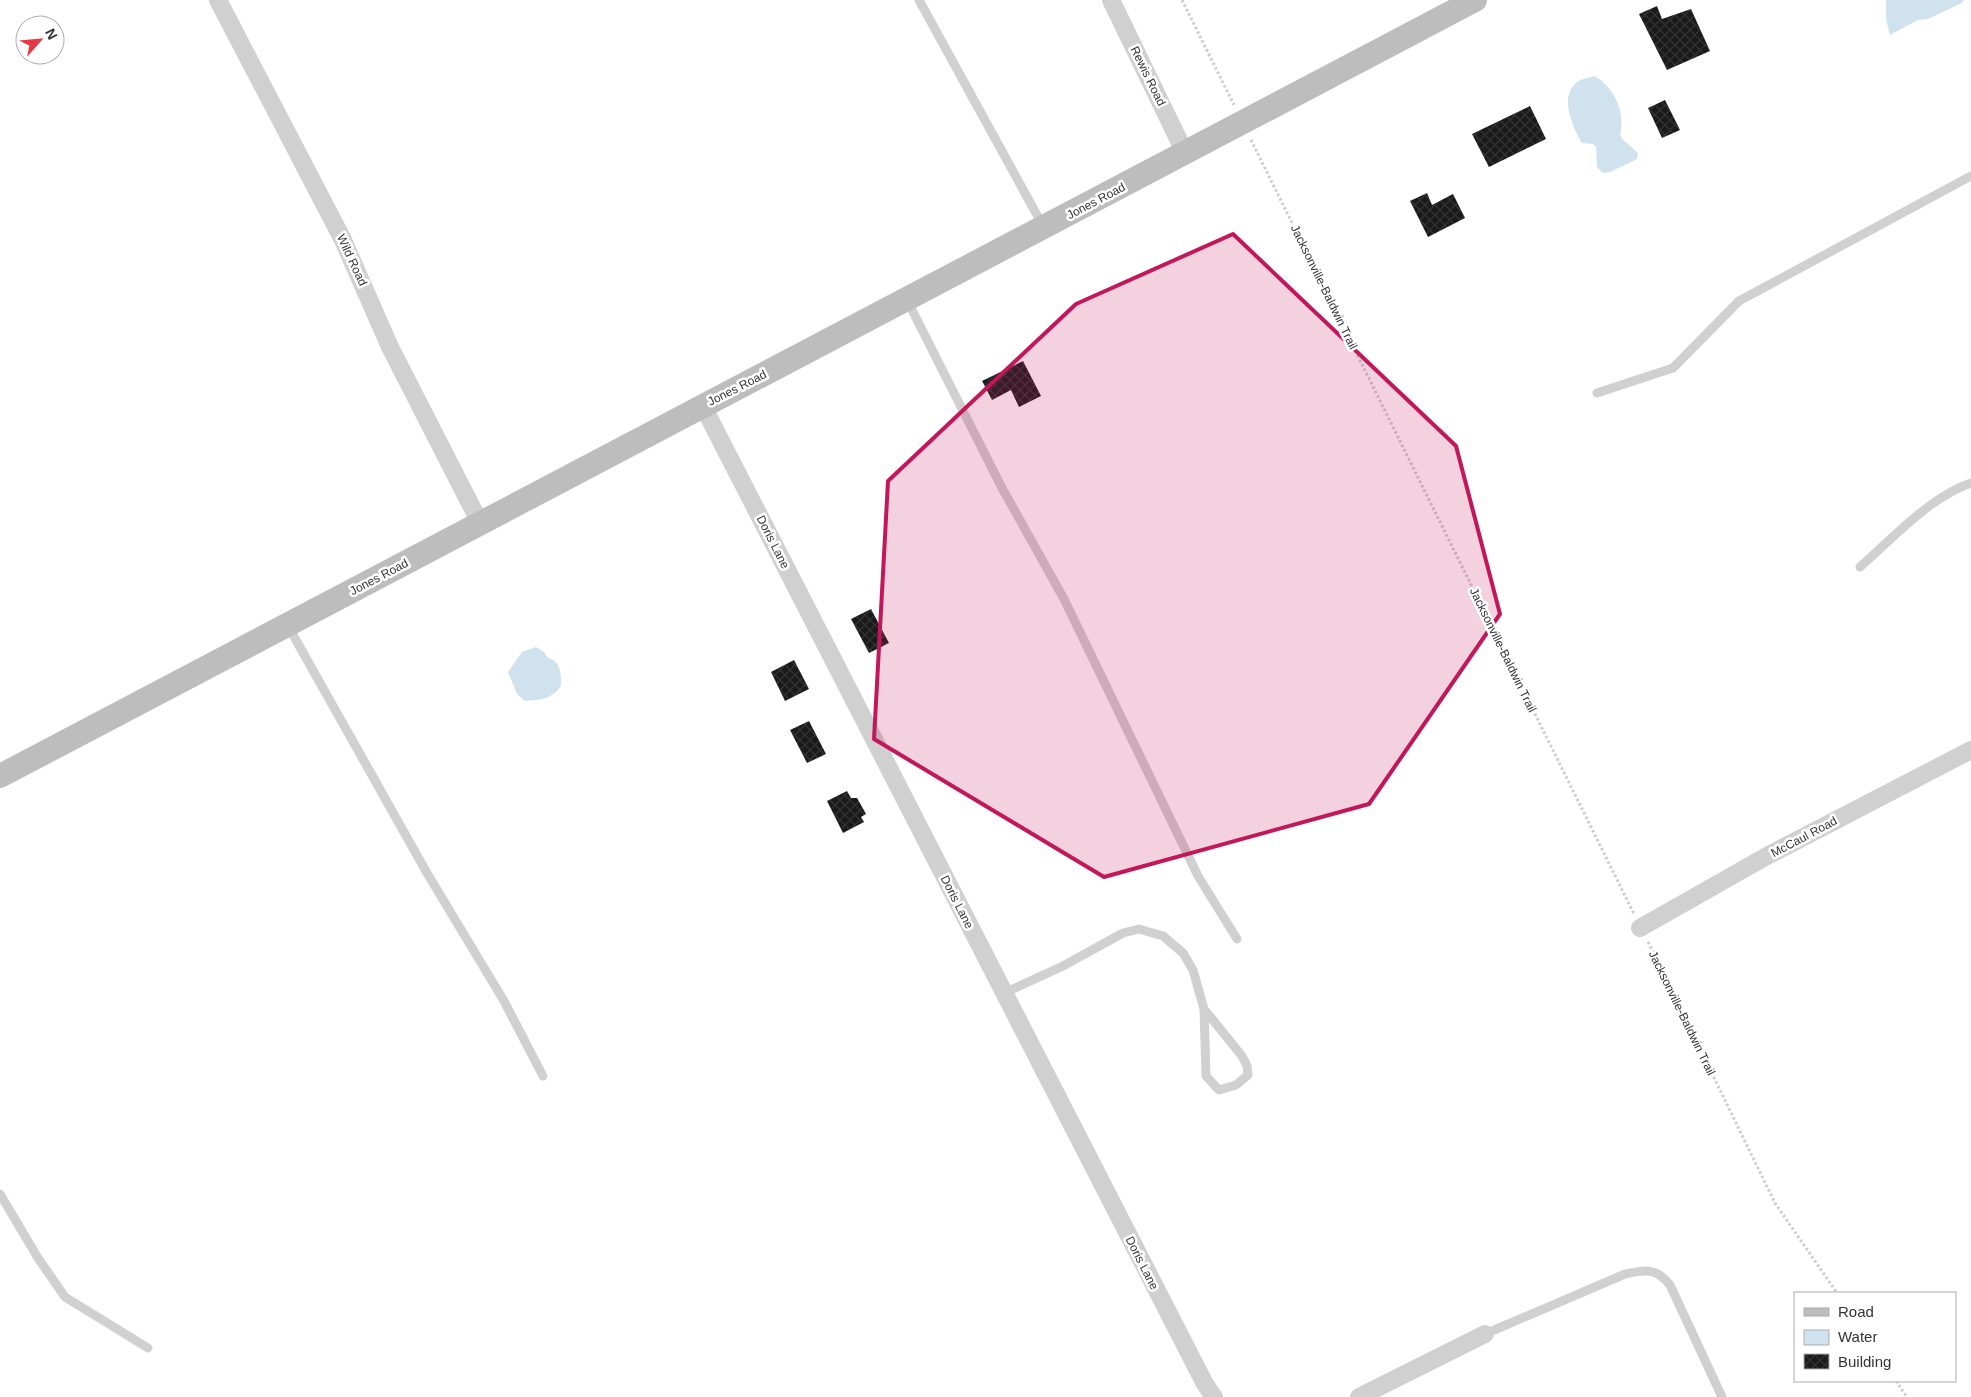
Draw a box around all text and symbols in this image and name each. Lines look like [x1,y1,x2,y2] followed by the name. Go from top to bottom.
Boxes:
[15,15,65,65] north arrow
[42,26,61,42] text: N
[1128,44,1168,108] street label: Rewis Road
[1064,180,1128,222] street label: Jones Road
[1288,222,1360,352] street label: Jacksonville-Baldwin Trail
[334,232,370,288] street label: Wild Road
[705,367,769,409] street label: Jones Road
[754,513,793,571] street label: Doris Lane
[347,556,411,598] street label: Jones Road
[1467,585,1539,715] street label: Jacksonville-Baldwin Trail
[1769,814,1839,860] street label: McCaul Road
[938,873,977,931] street label: Doris Lane
[1646,948,1718,1078] street label: Jacksonville-Baldwin Trail
[1123,1234,1162,1292] street label: Doris Lane
[1794,1292,1956,1382] legend
[1838,1303,1874,1320] text: Road
[1838,1328,1877,1345] text: Water
[1838,1353,1891,1370] text: Building

